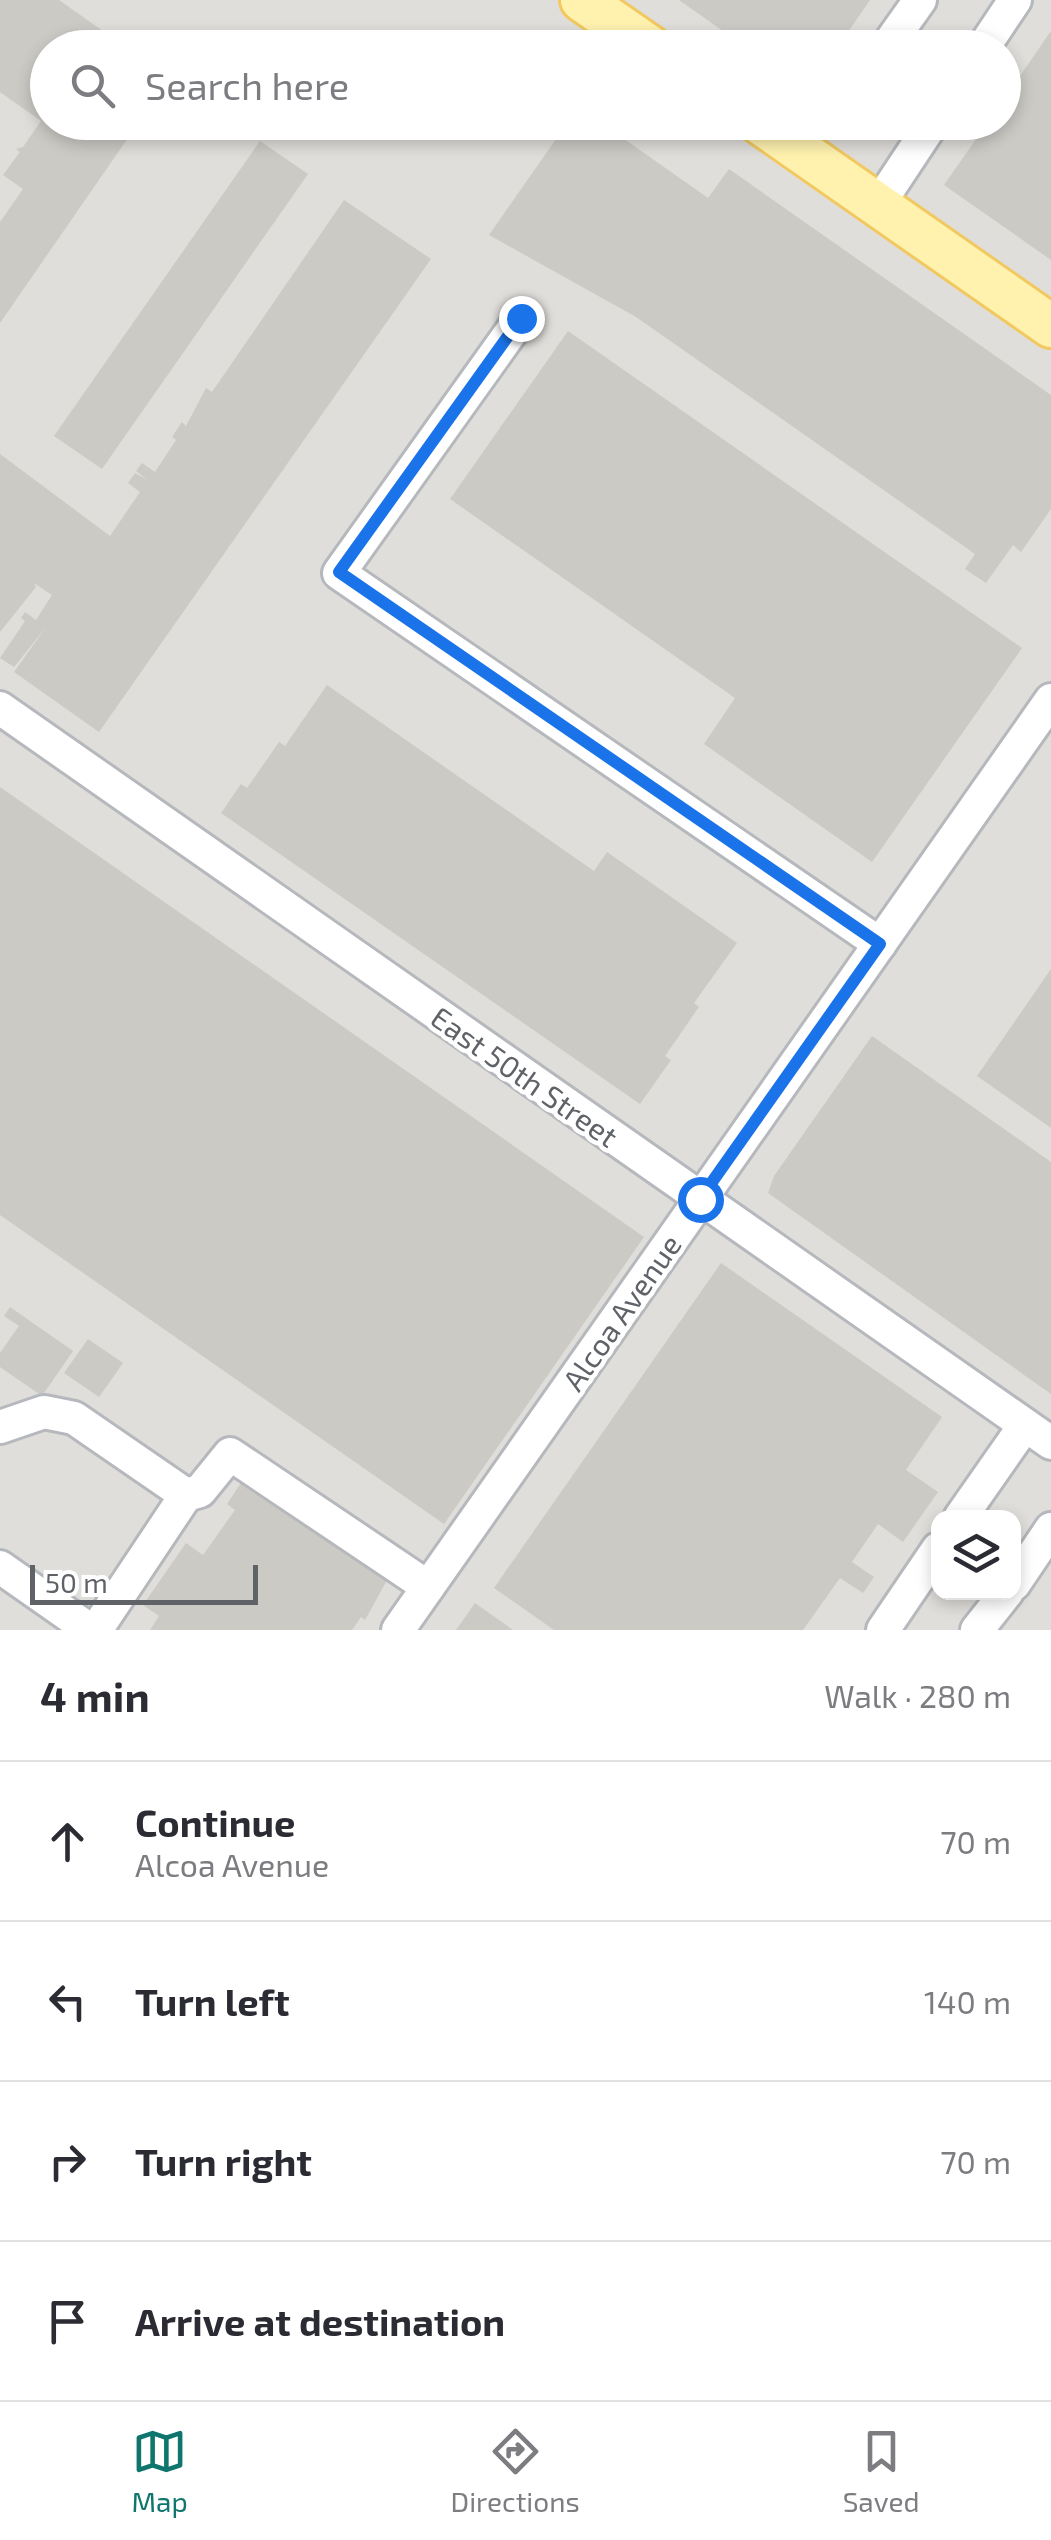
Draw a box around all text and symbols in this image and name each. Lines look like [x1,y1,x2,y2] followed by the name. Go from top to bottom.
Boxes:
[30,30,1021,140] search box
[65,58,120,113] icon: search
[145,62,349,108] text: Search here
[499,296,545,342] route end
[425,998,625,1154] street label: East 50th Street
[678,1177,724,1223] route start
[554,1227,688,1397] street label: Alcoa Avenue
[931,1510,1021,1600] map controls
[931,1510,1021,1600] button: layers
[30,1560,258,1604] scale bar
[45,1565,108,1599] text: 50 m
[40,1670,150,1720] text: 4 min
[824,1676,1011,1714] text: Walk · 280 m
[135,1799,295,1845] text: Continue
[40,1814,95,1869] icon: ahead
[940,1822,1011,1860] text: 70 m
[135,1845,329,1883] text: Alcoa Avenue
[40,1974,95,2029] icon: left
[135,1978,290,2024] text: Turn left
[924,1982,1011,2020] text: 140 m
[40,2134,95,2189] icon: right
[135,2138,312,2184] text: Turn right
[940,2142,1011,2180] text: 70 m
[40,2294,95,2349] icon: arrive
[135,2298,505,2344] text: Arrive at destination
[131,2424,188,2518] tab: Map
[451,2424,580,2518] tab: Directions
[843,2424,920,2518] tab: Saved

